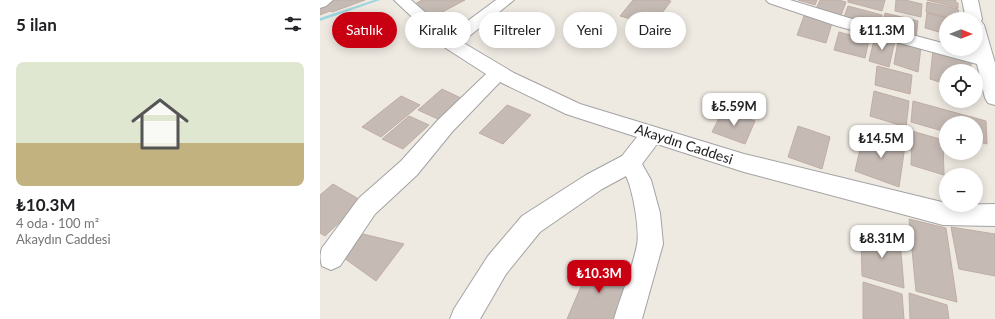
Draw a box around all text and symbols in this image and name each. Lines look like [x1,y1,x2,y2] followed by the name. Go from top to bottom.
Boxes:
[332,12,397,48] chip: Satılık
[405,12,471,48] chip: Kiralık
[479,12,555,48] chip: Filtreler
[563,12,617,48] chip: Yeni
[625,12,686,48] chip: Daire
[939,12,983,56] north arrow
[939,12,983,212] map controls
[282,13,304,35] icon: filters
[16,14,57,35] text: 5 ilan
[849,17,915,51] pin: ₺11.3M
[859,22,905,38] text: ₺11.3M
[939,64,983,108] button: locate
[124,88,196,160] icon: home
[701,93,767,127] pin: ₺5.59M
[711,98,757,114] text: ₺5.59M
[939,116,983,160] button: +
[633,120,735,167] street label: Akaydın Caddesi
[848,125,914,159] pin: ₺14.5M
[858,130,904,146] text: ₺14.5M
[939,168,983,212] button: −
[16,194,76,215] text: ₺10.3M
[16,215,99,231] text: 4 oda · 100 m²
[849,225,915,259] pin: ₺8.31M
[859,230,905,246] text: ₺8.31M
[16,231,111,247] text: Akaydın Caddesi
[566,260,632,294] pin: ₺10.3M
[576,265,622,281] text: ₺10.3M

